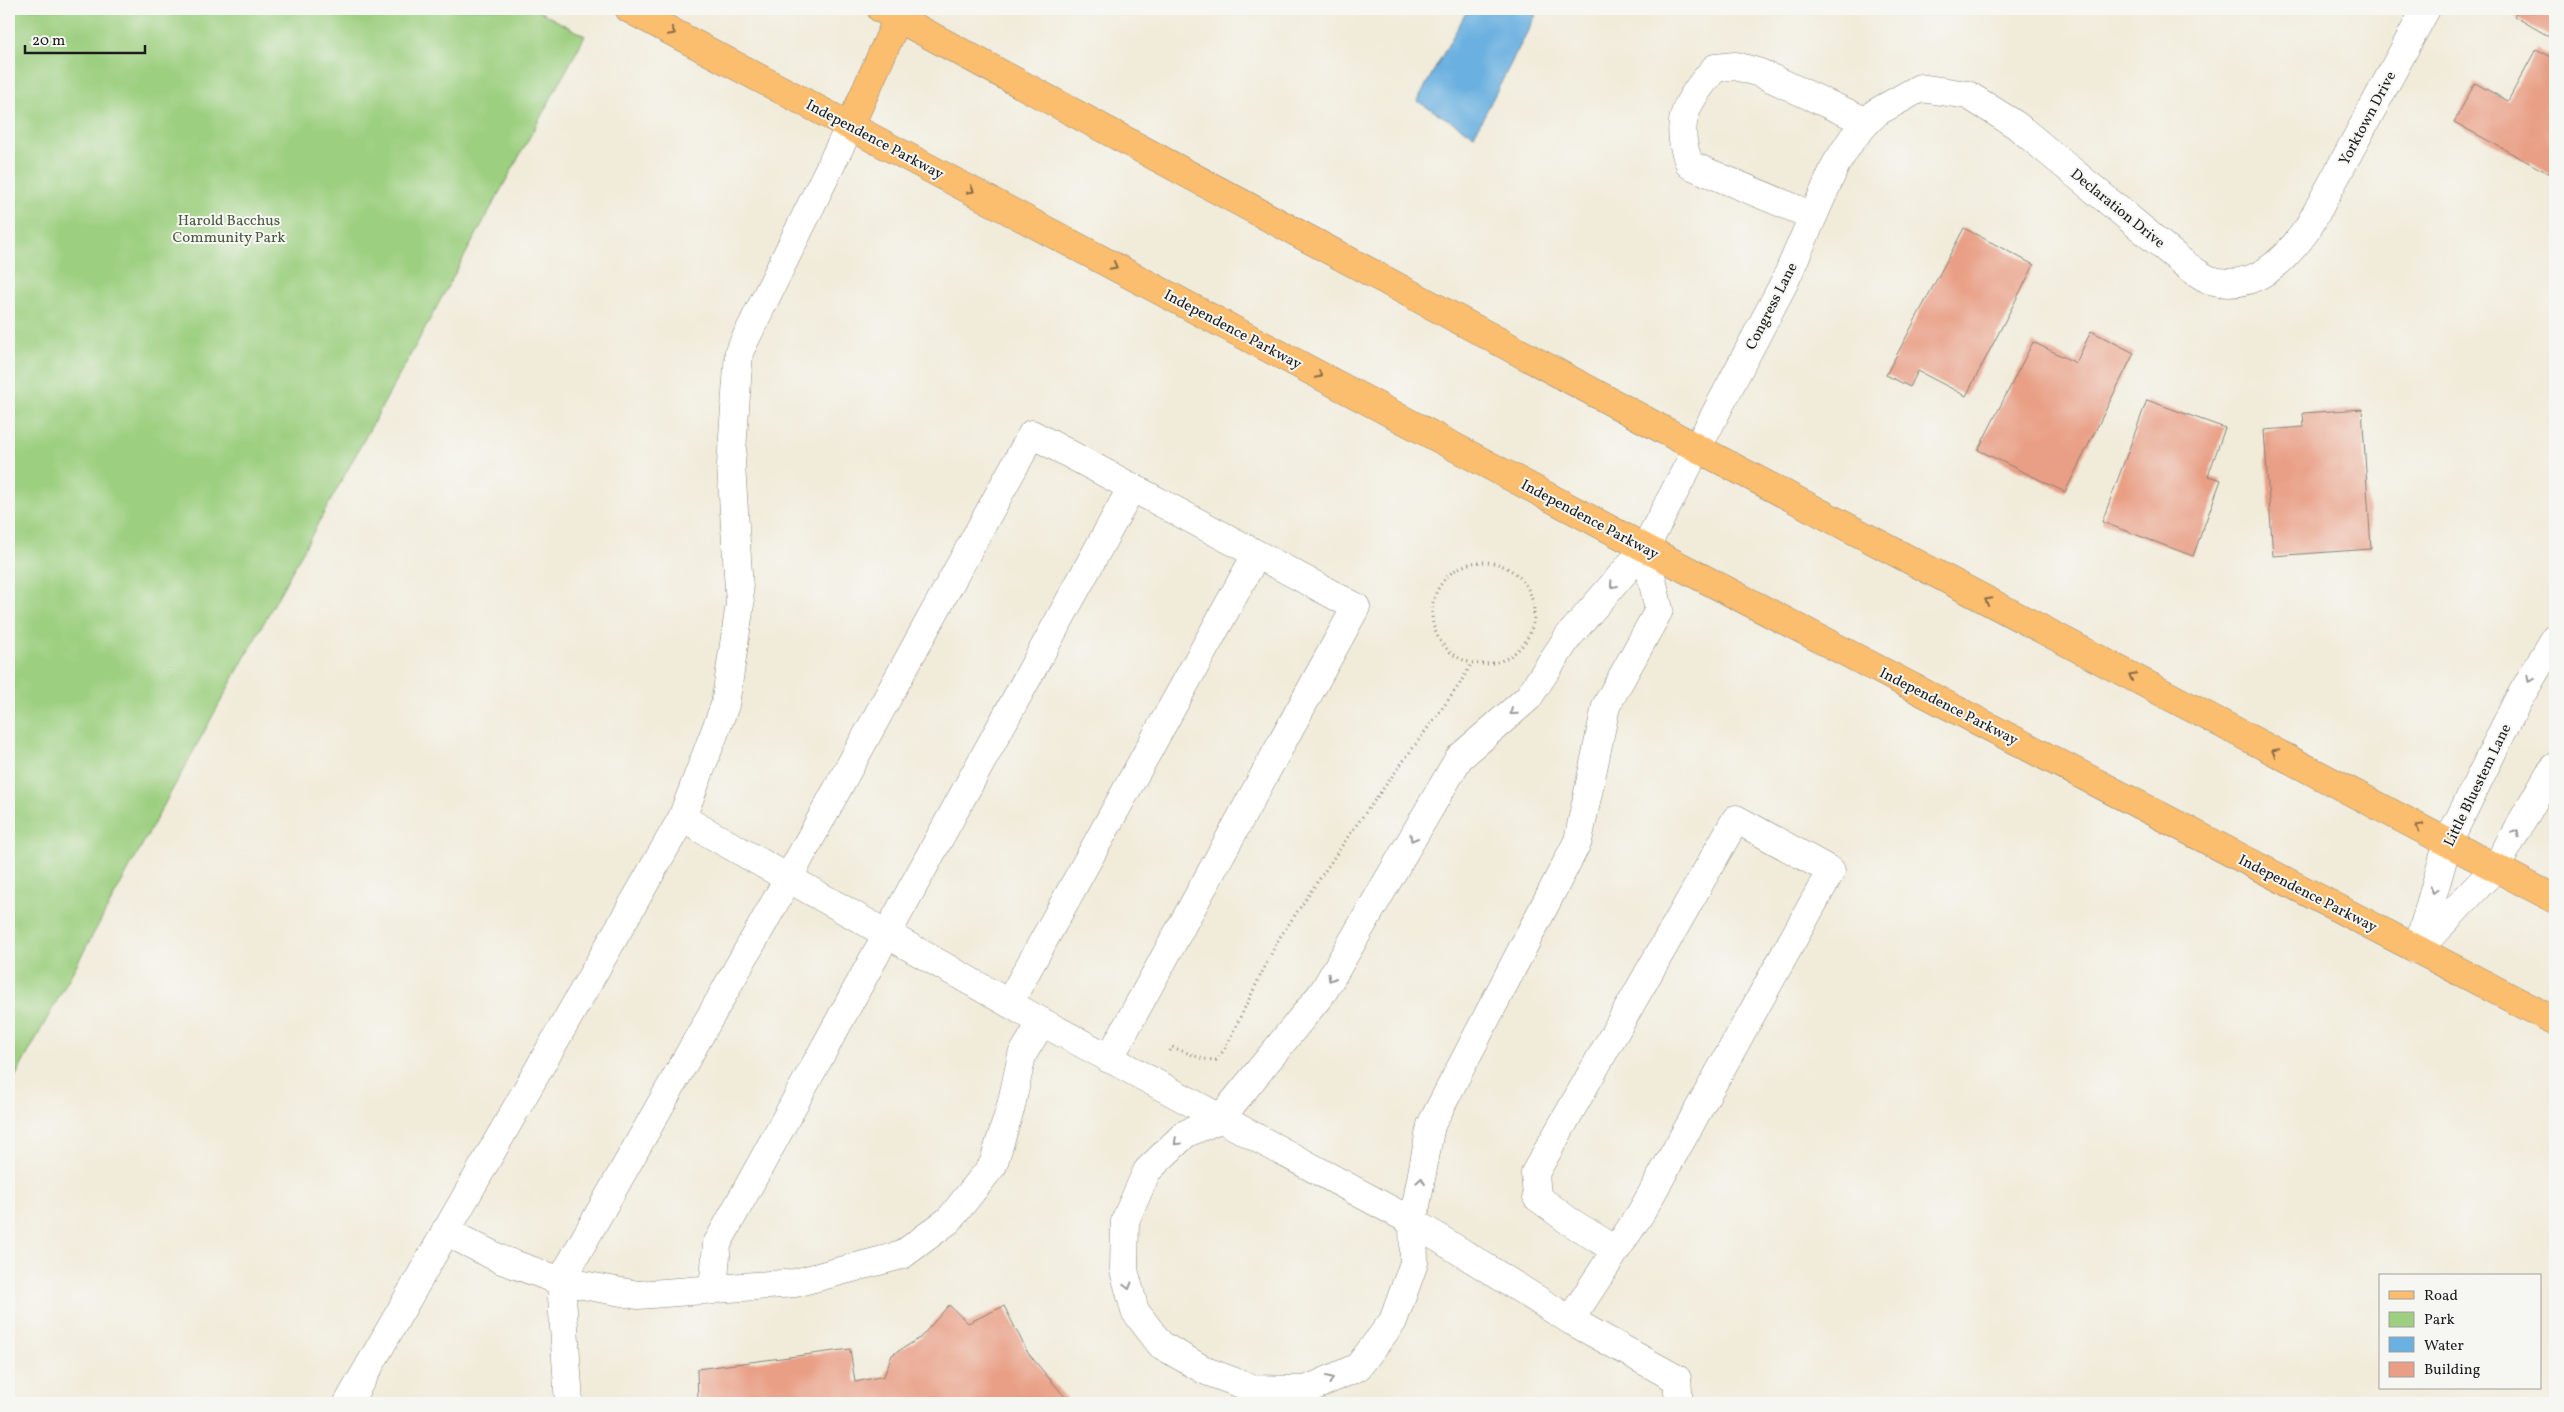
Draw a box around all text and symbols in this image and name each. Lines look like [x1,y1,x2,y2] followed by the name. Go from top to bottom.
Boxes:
[25,22,145,54] scale bar
[667,25,676,35] one-way arrow
[32,31,65,52] text: 20 m
[2335,68,2402,169] street label: Yorktown Drive
[802,95,947,186] street label: Independence Parkway
[2065,164,2169,254] street label: Declaration Drive
[965,184,974,194] one-way arrow
[173,211,285,249] park label: Harold Bacchus Community Park
[1741,259,1803,354] street label: Congress Lane
[1109,260,1118,270] one-way arrow
[1160,285,1305,376] street label: Independence Parkway
[1314,369,1323,379] one-way arrow
[1517,475,1662,566] street label: Independence Parkway
[1610,579,1619,588] one-way arrow
[1984,597,1993,607] one-way arrow
[1875,663,2021,751] street label: Independence Parkway
[2128,672,2137,682] one-way arrow
[2526,674,2536,683] one-way arrow
[1509,706,1518,715] one-way arrow
[2440,721,2517,851] street label: Little Bluestem Lane
[2272,748,2281,758] one-way arrow
[2416,823,2425,833] one-way arrow
[2509,829,2519,838] one-way arrow
[1410,832,1420,841] one-way arrow
[2234,850,2380,938] street label: Independence Parkway
[2430,886,2440,894] one-way arrow
[1328,973,1338,982] one-way arrow
[1174,1136,1183,1145] one-way arrow
[1415,1177,1425,1186] one-way arrow
[2379,1274,2542,1390] legend
[1122,1282,1133,1290] one-way arrow
[2424,1286,2458,1307] text: Road
[2424,1310,2455,1331] text: Park
[2424,1336,2464,1357] text: Water
[2424,1360,2481,1381] text: Building
[1325,1375,1334,1386] one-way arrow

